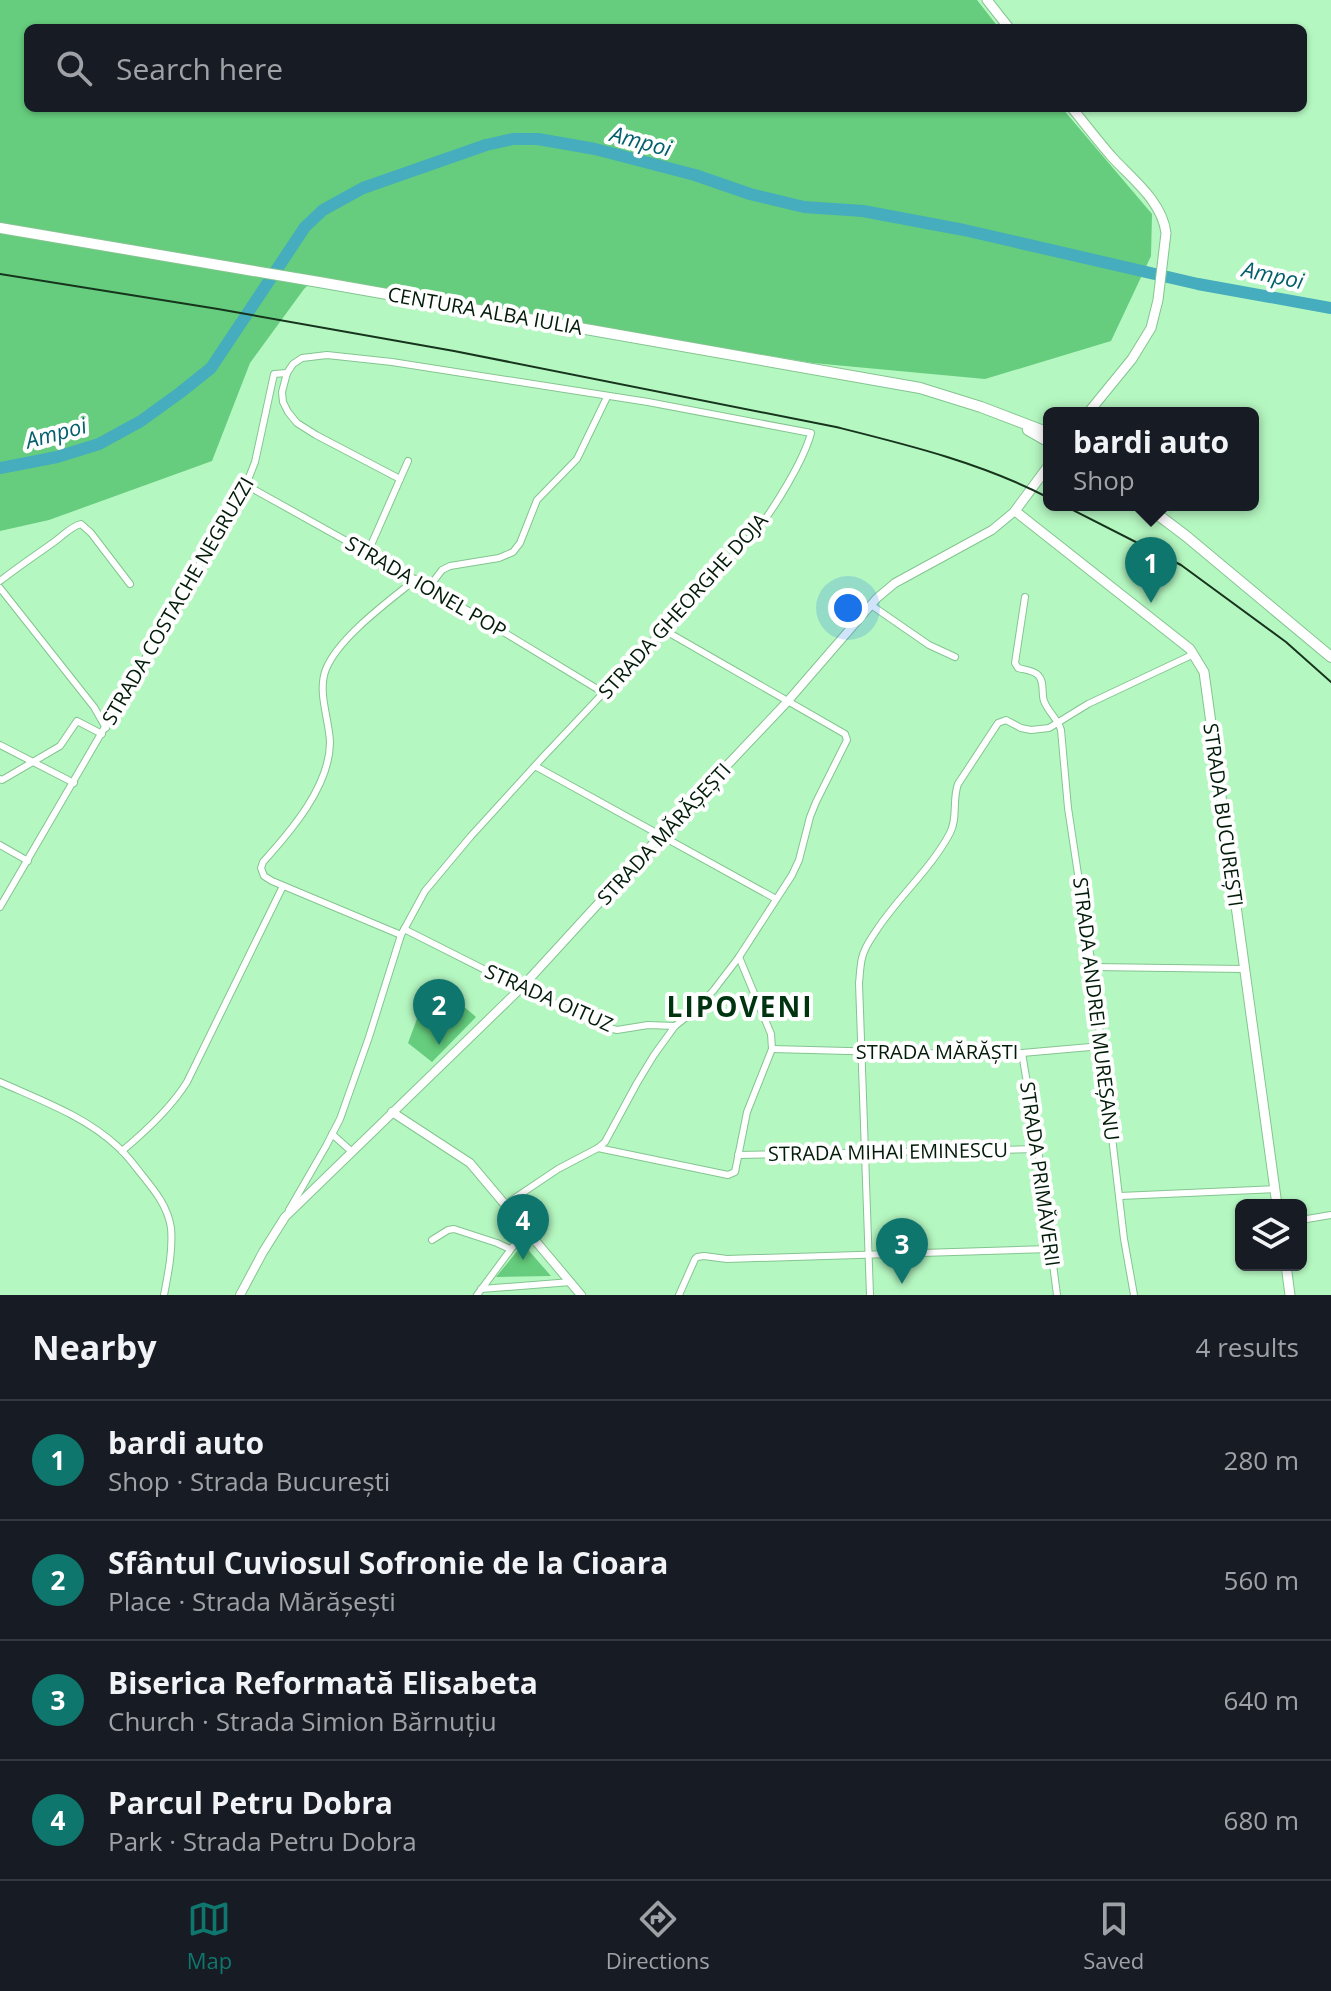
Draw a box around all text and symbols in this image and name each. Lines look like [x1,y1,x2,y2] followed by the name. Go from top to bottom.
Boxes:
[24,24,1307,112] search box
[52,46,96,90] icon: search
[116,48,283,89] text: Search here
[605,117,676,163] water label: Ampoi
[1238,252,1307,295] water label: Ampoi
[386,280,585,341] street label: CENTURA ALBA IULIA
[1043,407,1259,511] popup
[20,409,90,455] water label: Ampoi
[1073,421,1229,462] text: bardi auto
[1073,462,1135,498] text: Shop
[95,472,260,730] street label: STRADA COSTACHE NEGRUZZI
[592,507,774,704] street label: STRADA GHEORGHE DOJA
[341,529,512,644] street label: STRADA IONEL POP
[1125,537,1177,603] pin: 1
[828,588,868,628] your location
[1197,721,1250,908] street label: STRADA BUCUREȘTI
[591,757,736,910] street label: STRADA MĂRĂȘEȘTI
[1067,876,1126,1142] street label: STRADA ANDREI MUREȘANU
[481,957,618,1038] street label: STRADA OITUZ
[413,979,465,1045] pin: 2
[667,987,813,1025] district label: LIPOVENI
[856,1038,1018,1065] street label: STRADA MĂRĂȘTI
[1014,1080,1067,1268] street label: STRADA PRIMĂVERII
[768,1136,1008,1167] street label: STRADA MIHAI EMINESCU
[497,1194,549,1260] pin: 4
[1235,1199,1307,1271] map controls
[1235,1199,1307,1271] button: layers
[876,1218,928,1284] pin: 3
[32,1324,157,1370] text: Nearby
[1196,1329,1299,1365] text: 4 results
[108,1422,264,1463] text: bardi auto
[51,1442,65,1478] text: 1
[1224,1442,1299,1478] text: 280 m
[108,1463,390,1499] text: Shop · Strada București
[108,1542,668,1583] text: Sfântul Cuviosul Sofronie de la Cioara
[51,1562,65,1598] text: 2
[1224,1562,1299,1598] text: 560 m
[108,1583,396,1619] text: Place · Strada Mărășești
[108,1662,538,1703] text: Biserica Reformată Elisabeta
[51,1682,65,1718] text: 3
[1224,1682,1299,1718] text: 640 m
[108,1703,497,1739] text: Church · Strada Simion Bărnuțiu
[108,1782,393,1823] text: Parcul Petru Dobra
[51,1802,65,1838] text: 4
[1224,1802,1299,1838] text: 680 m
[108,1823,417,1859] text: Park · Strada Petru Dobra
[187,1897,232,1975] tab: Map
[606,1897,710,1975] tab: Directions
[1083,1897,1144,1975] tab: Saved

